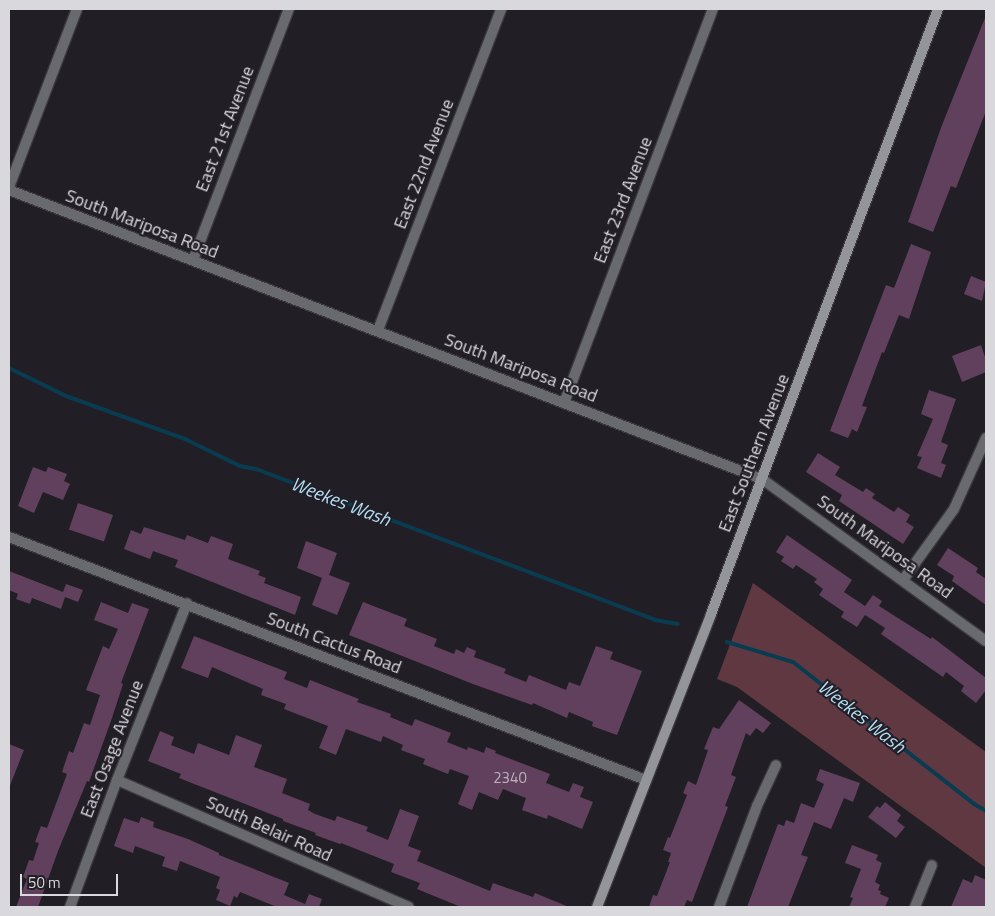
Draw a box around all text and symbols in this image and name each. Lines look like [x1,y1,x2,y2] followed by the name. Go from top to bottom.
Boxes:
[191,63,259,195] street label: East 21st Avenue
[389,96,459,232] street label: East 22nd Avenue
[589,134,657,266] street label: East 23rd Avenue
[62,185,222,263] street label: South Mariposa Road
[441,329,601,407] street label: South Mariposa Road
[714,371,794,535] street label: East Southern Avenue
[288,472,394,530] water label: Weekes Wash
[813,491,957,603] street label: South Mariposa Road
[264,607,404,679] street label: South Cactus Road
[814,675,910,757] water label: Weekes Wash
[76,677,148,821] street label: East Osage Avenue
[493,769,527,787] house number: 2340
[203,792,335,866] street label: South Belair Road
[22,864,120,896] scale bar
[28,871,61,894] text: 50 m

